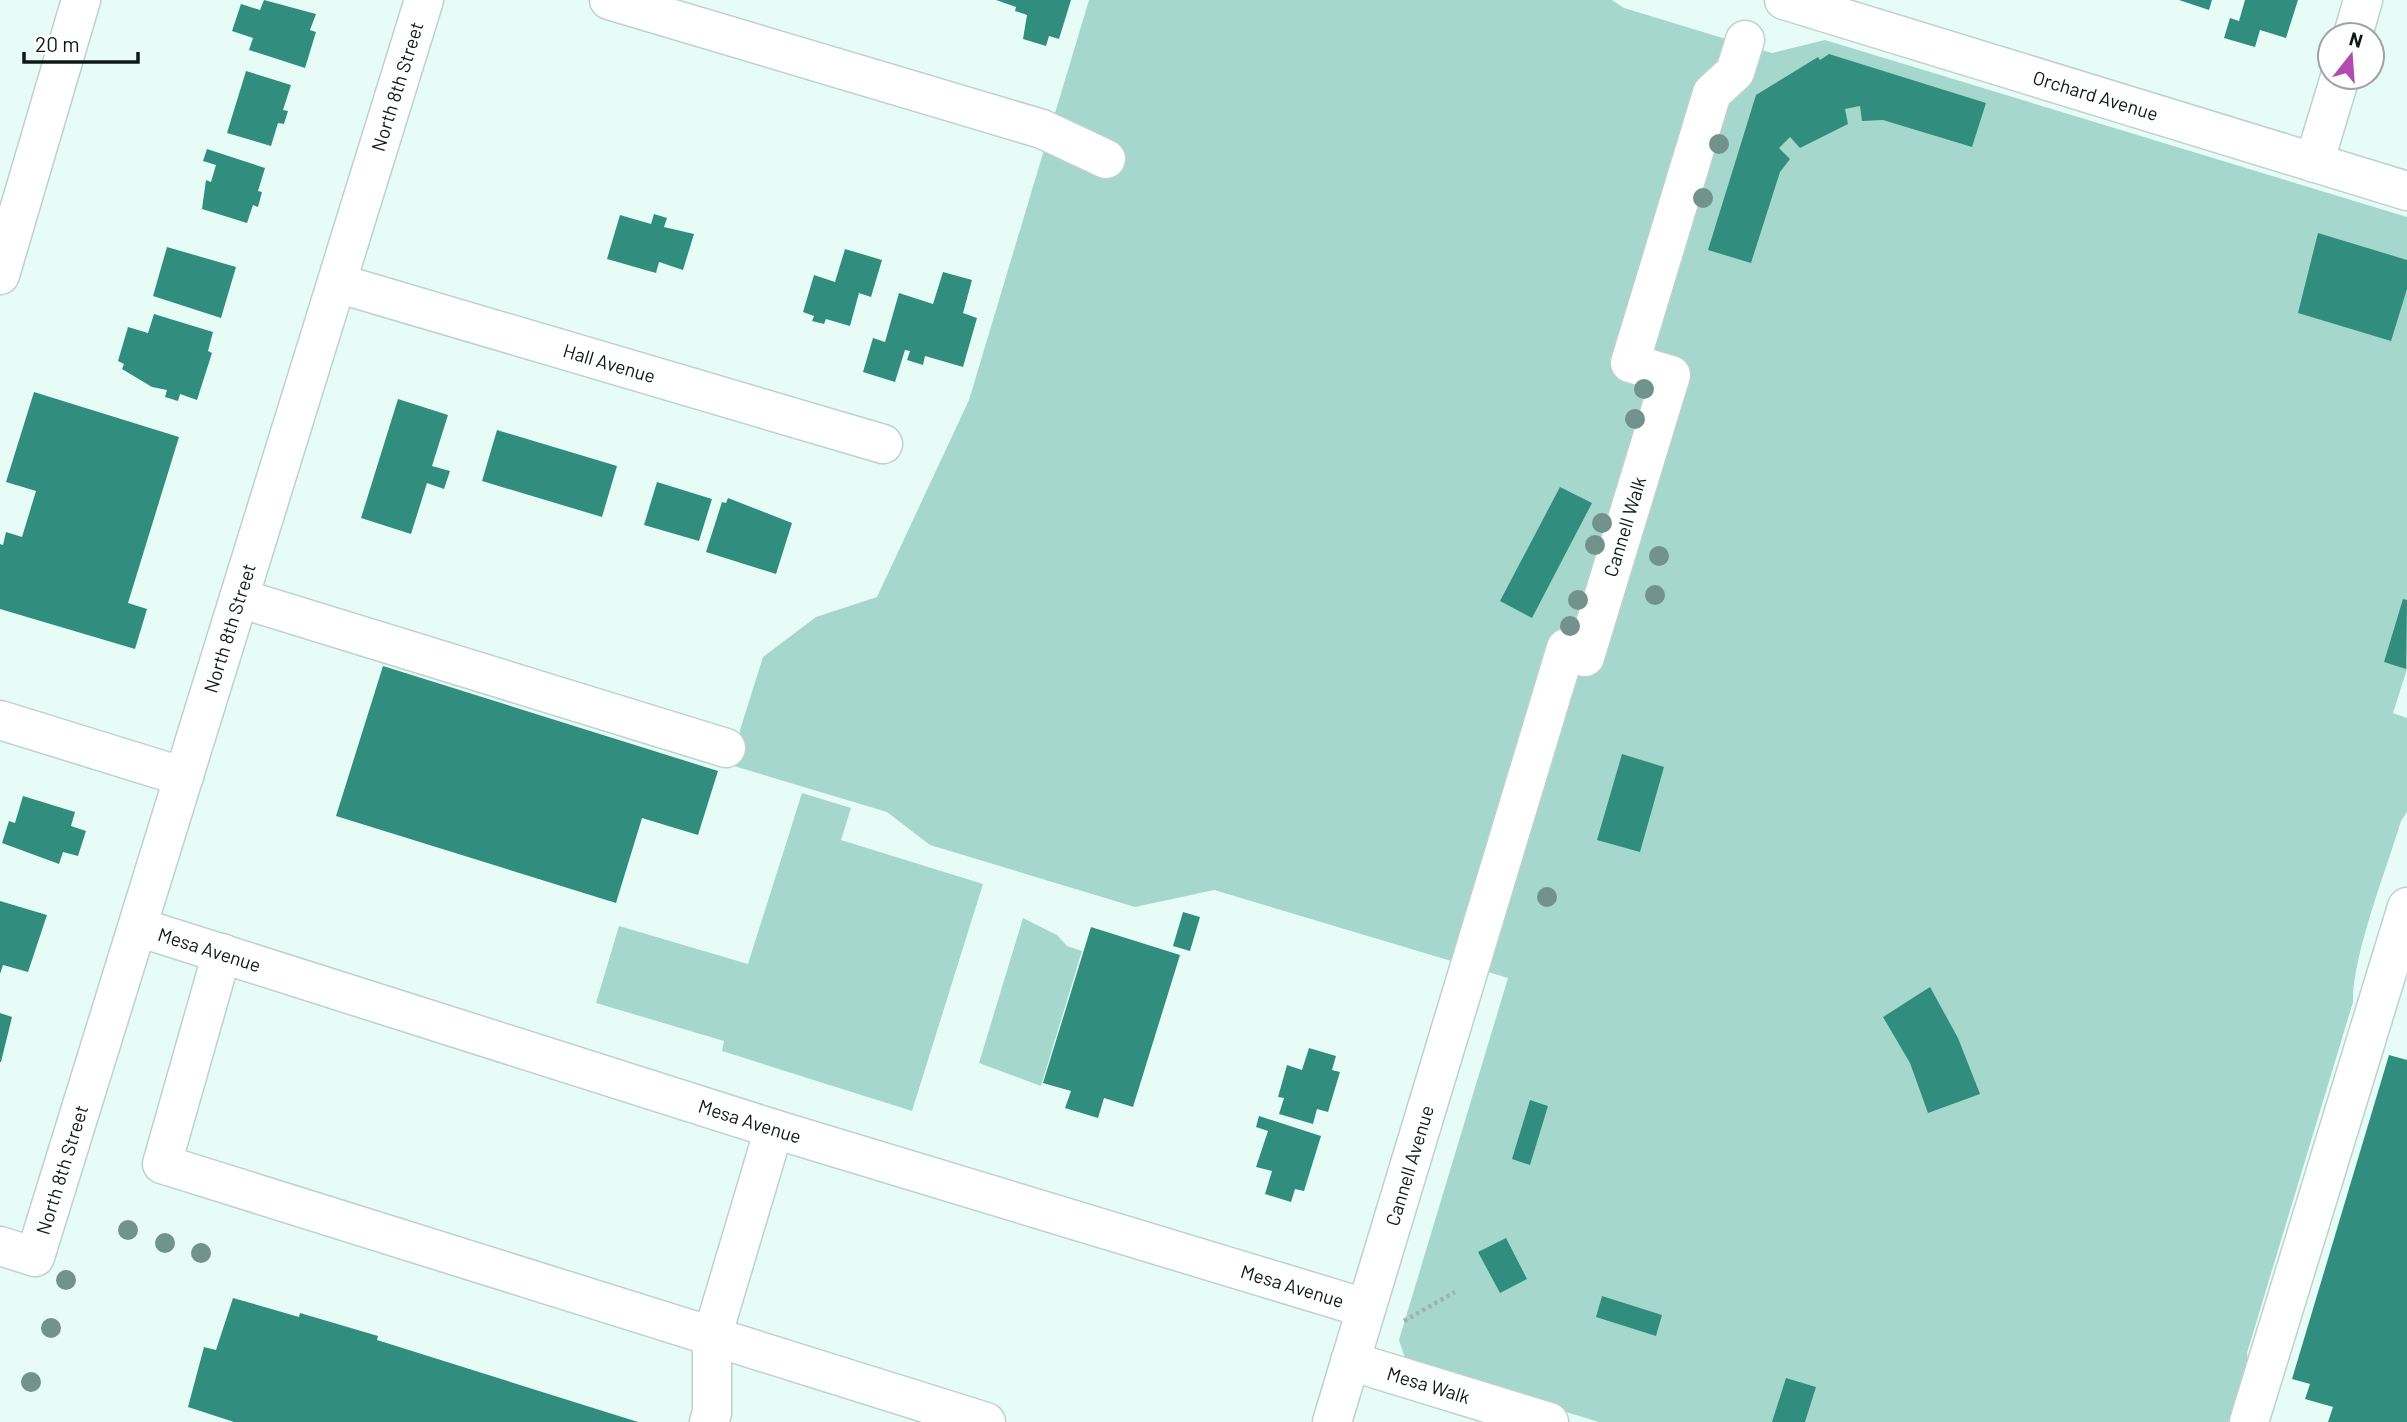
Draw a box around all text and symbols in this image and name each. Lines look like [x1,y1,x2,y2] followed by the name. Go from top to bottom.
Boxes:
[366,19,428,154] street label: North 8th Street
[24,21,138,65] scale bar
[2316,21,2386,91] north arrow
[2347,26,2366,52] text: N
[35,31,80,56] text: 20 m
[2030,65,2161,125] street label: Orchard Avenue
[561,338,658,387] street label: Hall Avenue
[1598,474,1650,579] street label: Cannell Walk
[198,560,260,695] street label: North 8th Street
[155,922,264,976] street label: Mesa Avenue
[696,1094,804,1148] street label: Mesa Avenue
[31,1102,92,1237] street label: North 8th Street
[1380,1102,1438,1228] street label: Cannell Avenue
[1238,1259,1347,1312] street label: Mesa Avenue
[1384,1361,1473,1408] street label: Mesa Walk

